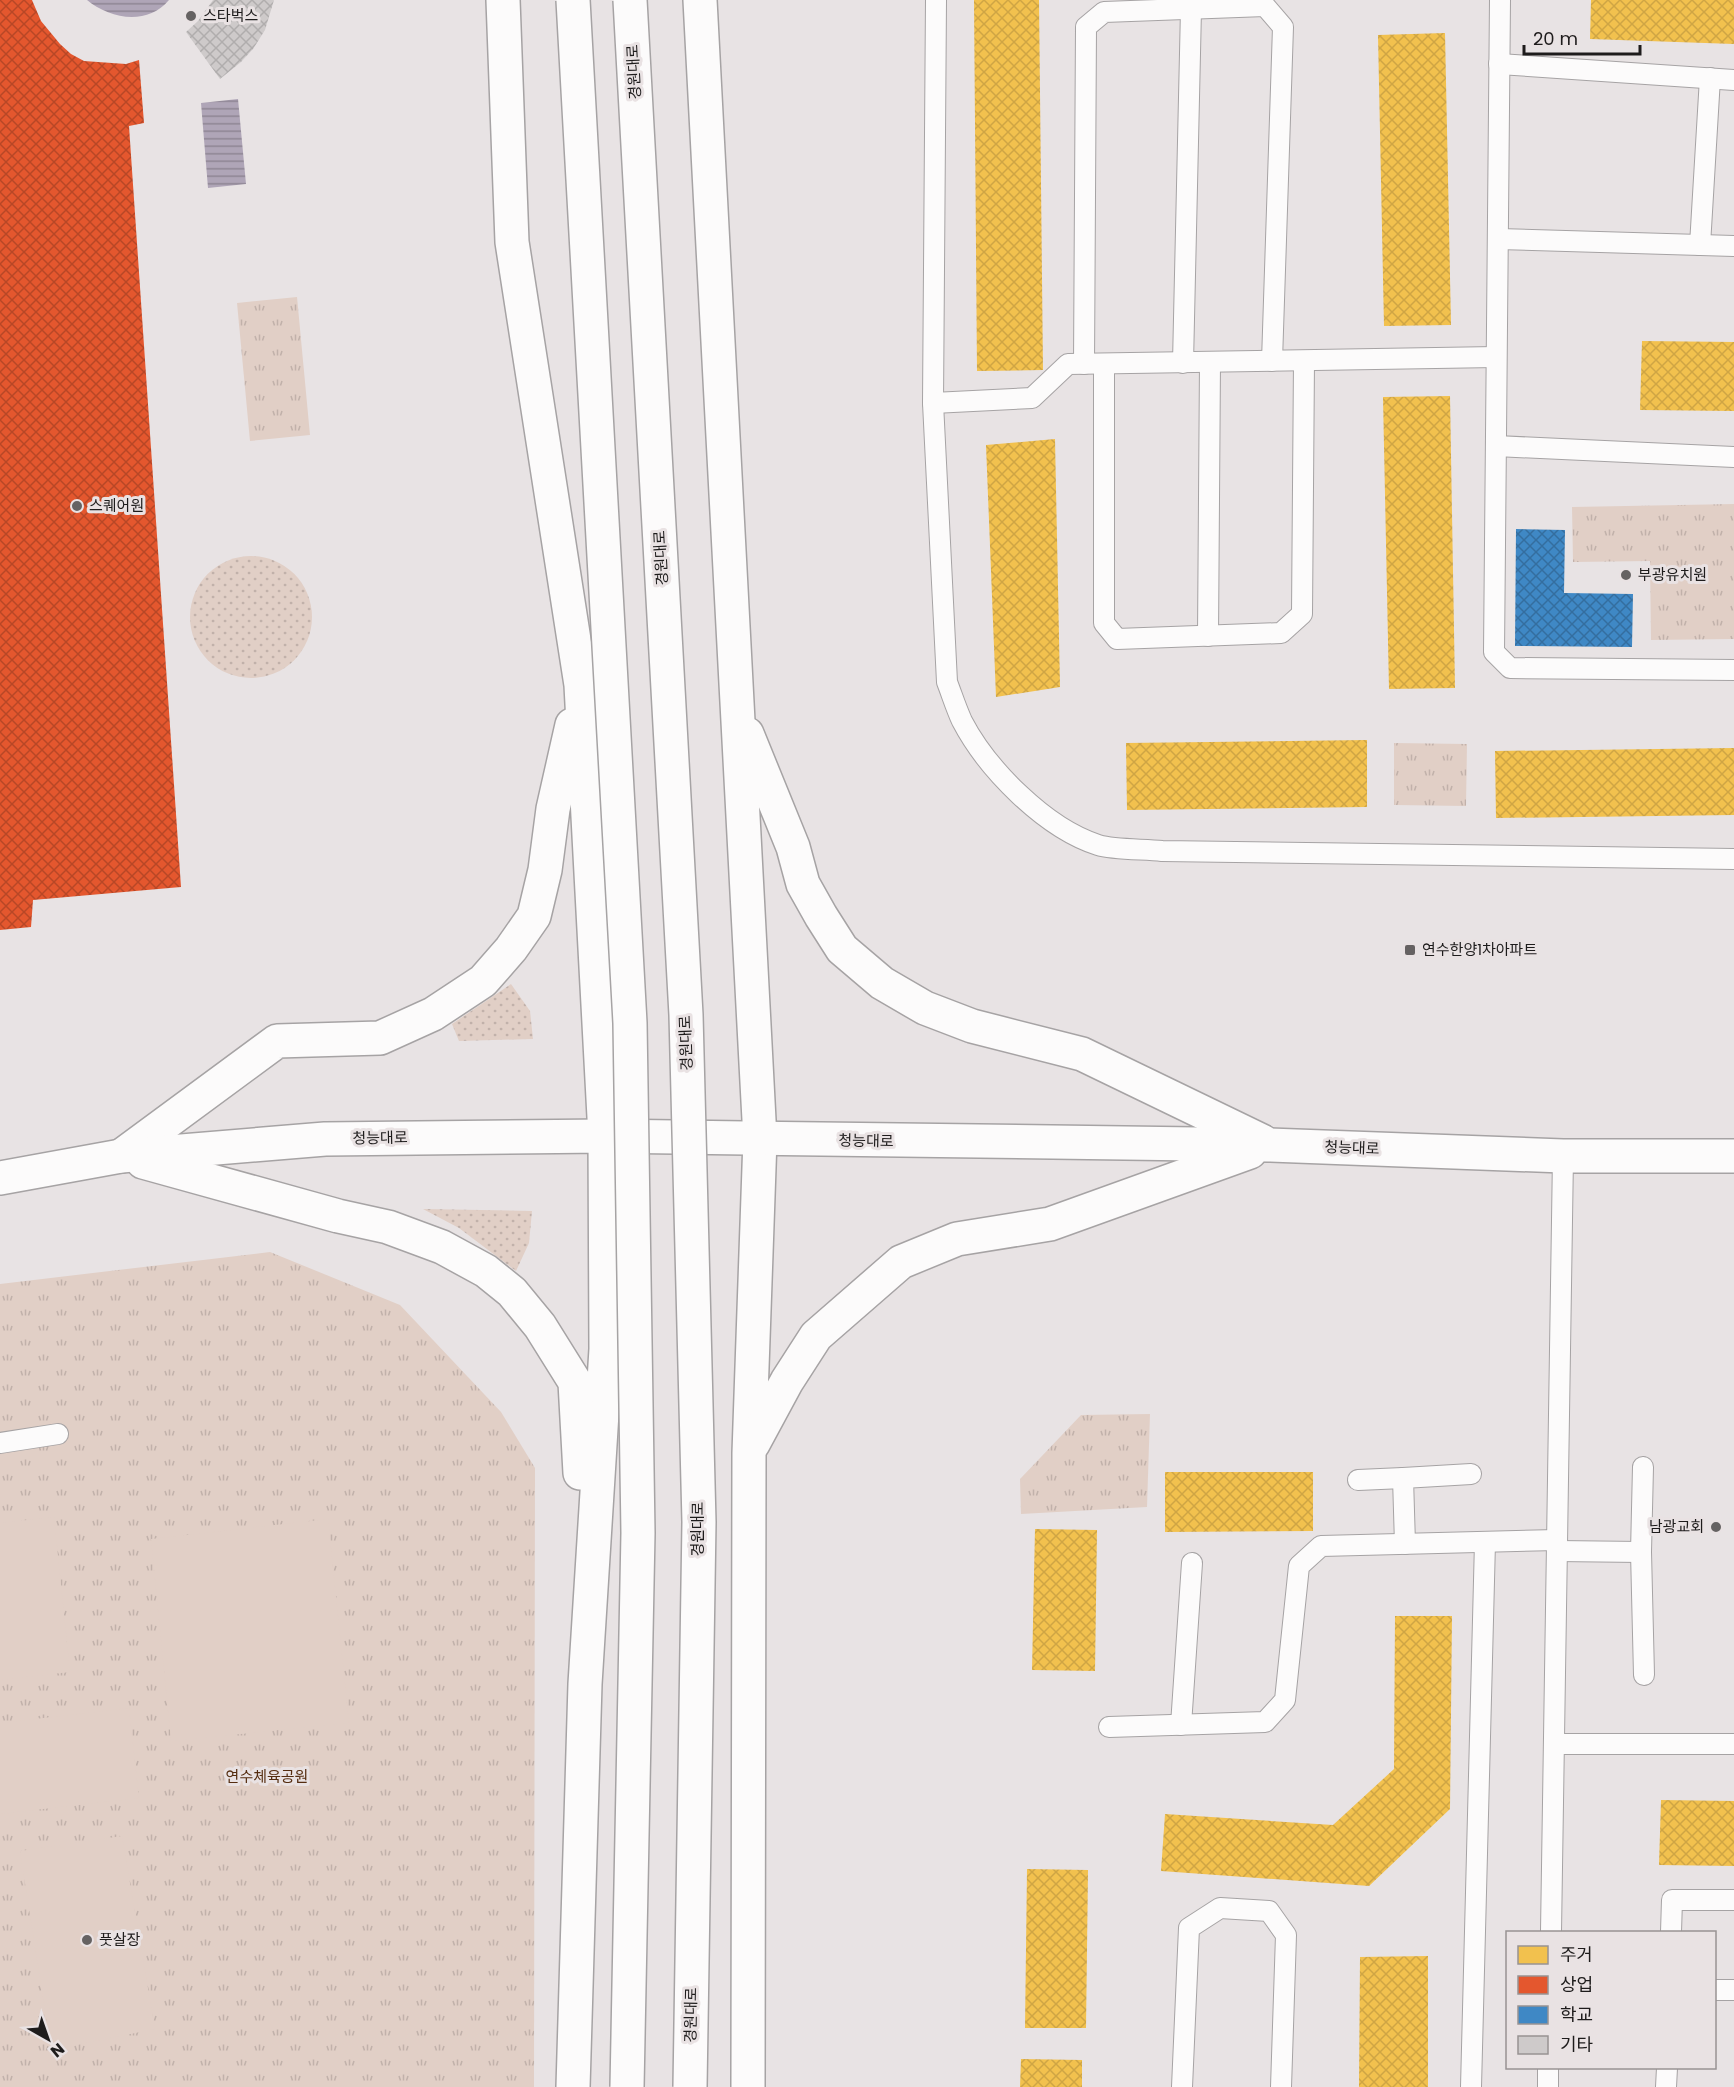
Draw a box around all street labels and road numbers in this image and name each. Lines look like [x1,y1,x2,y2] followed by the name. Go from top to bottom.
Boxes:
[622,44,645,100] street label: 경원대로
[649,530,672,586] street label: 경원대로
[674,1015,697,1071] street label: 경원대로
[352,1127,408,1148] street label: 청능대로
[838,1130,894,1151] street label: 청능대로
[1324,1136,1380,1159] street label: 청능대로
[687,1501,708,1557] street label: 경원대로
[680,1987,701,2043] street label: 경원대로

